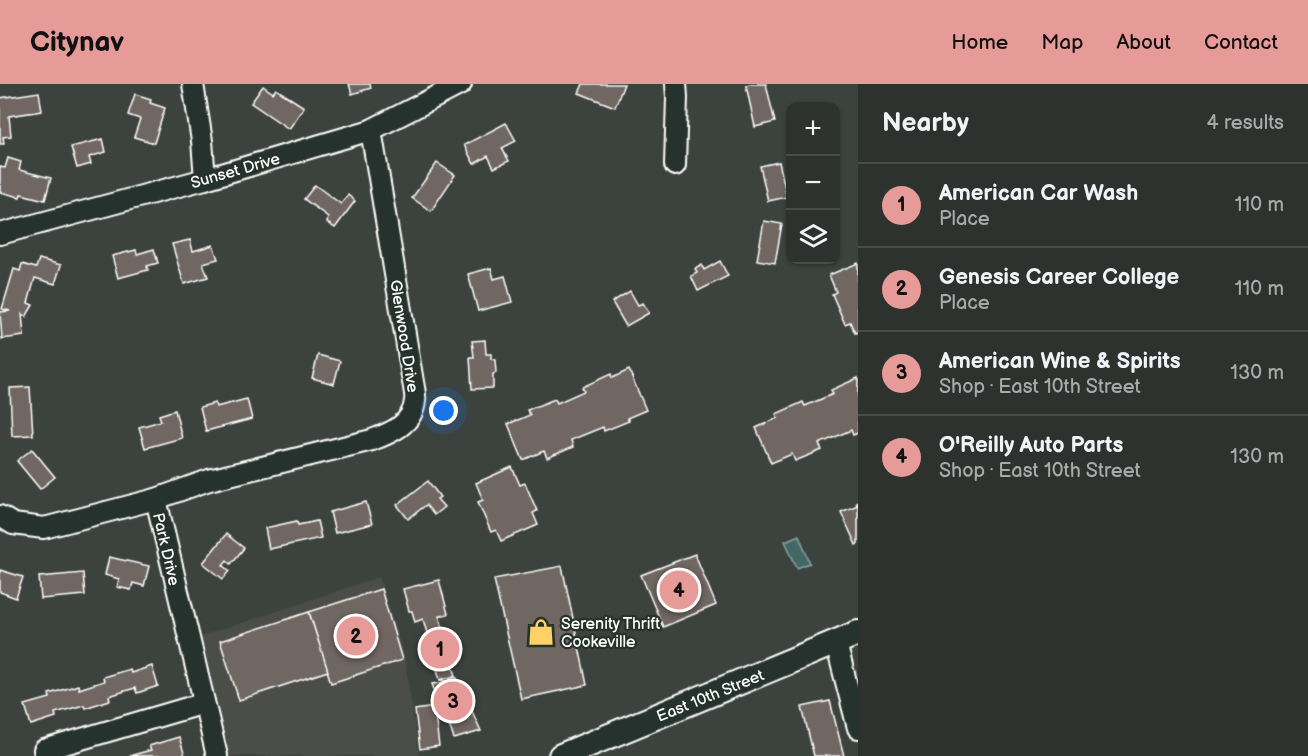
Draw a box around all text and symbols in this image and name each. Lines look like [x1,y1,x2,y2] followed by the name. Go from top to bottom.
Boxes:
[30,26,124,59] text: Citynav
[951,30,1008,55] text: Home
[1041,30,1083,55] text: Map
[1116,30,1171,55] text: About
[1204,30,1278,55] text: Contact
[786,102,840,264] map controls
[786,102,840,156] button: +
[882,108,969,139] text: Nearby
[1206,111,1284,135] text: 4 results
[189,150,283,193] street label: Sunset Drive
[786,156,840,210] button: −
[939,180,1138,207] text: American Car Wash
[897,193,906,217] text: 1
[1235,193,1284,217] text: 110 m
[939,207,990,231] text: Place
[786,210,840,264] button: layers
[939,264,1179,291] text: Genesis Career College
[896,277,907,301] text: 2
[1235,277,1284,301] text: 110 m
[385,279,422,394] street label: Glenwood Drive
[939,291,990,315] text: Place
[939,348,1181,375] text: American Wine & Spirits
[896,361,907,385] text: 3
[1230,361,1284,385] text: 130 m
[939,375,1141,399] text: Shop · East 10th Street
[429,396,458,425] your location
[939,432,1123,459] text: O'Reilly Auto Parts
[896,445,907,469] text: 4
[1230,445,1284,469] text: 130 m
[939,459,1141,483] text: Shop · East 10th Street
[148,511,183,588] street label: Park Drive
[660,568,698,612] pin: 4
[336,614,376,658] pin: 2
[561,615,660,652] place label: Serenity Thrift Cookeville
[526,617,556,647] shop icon: Serenity Thrift Cookeville
[420,626,460,672] pin: 1
[654,666,767,727] street label: East 10th Street
[434,678,472,724] pin: 3

